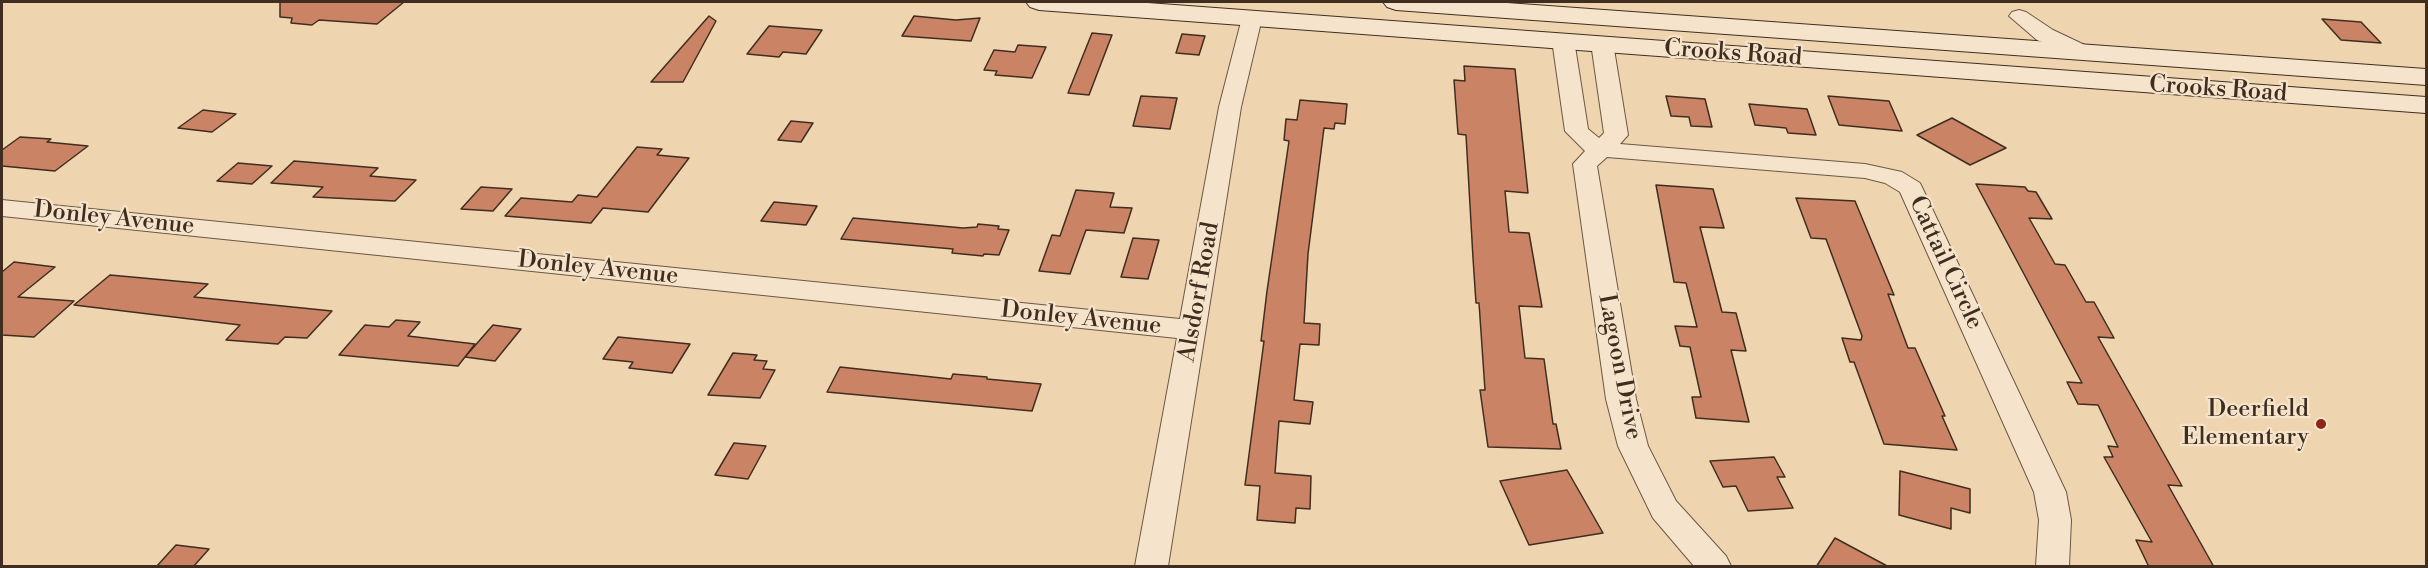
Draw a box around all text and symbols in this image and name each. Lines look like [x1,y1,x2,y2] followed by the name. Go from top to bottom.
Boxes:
[1663,35,1803,73] street label: Crooks Road
[2148,71,2288,109] street label: Crooks Road
[1902,192,1988,334] street label: Cattail Circle
[32,196,196,242] street label: Donley Avenue
[1174,220,1226,364] street label: Alsdorf Road
[516,246,680,292] street label: Donley Avenue
[1591,292,1647,442] street label: Lagoon Drive
[999,296,1163,342] street label: Donley Avenue
[2182,396,2309,452] place label: Deerfield Elementary
[2314,417,2328,431] marker: Deerfield Elementary

